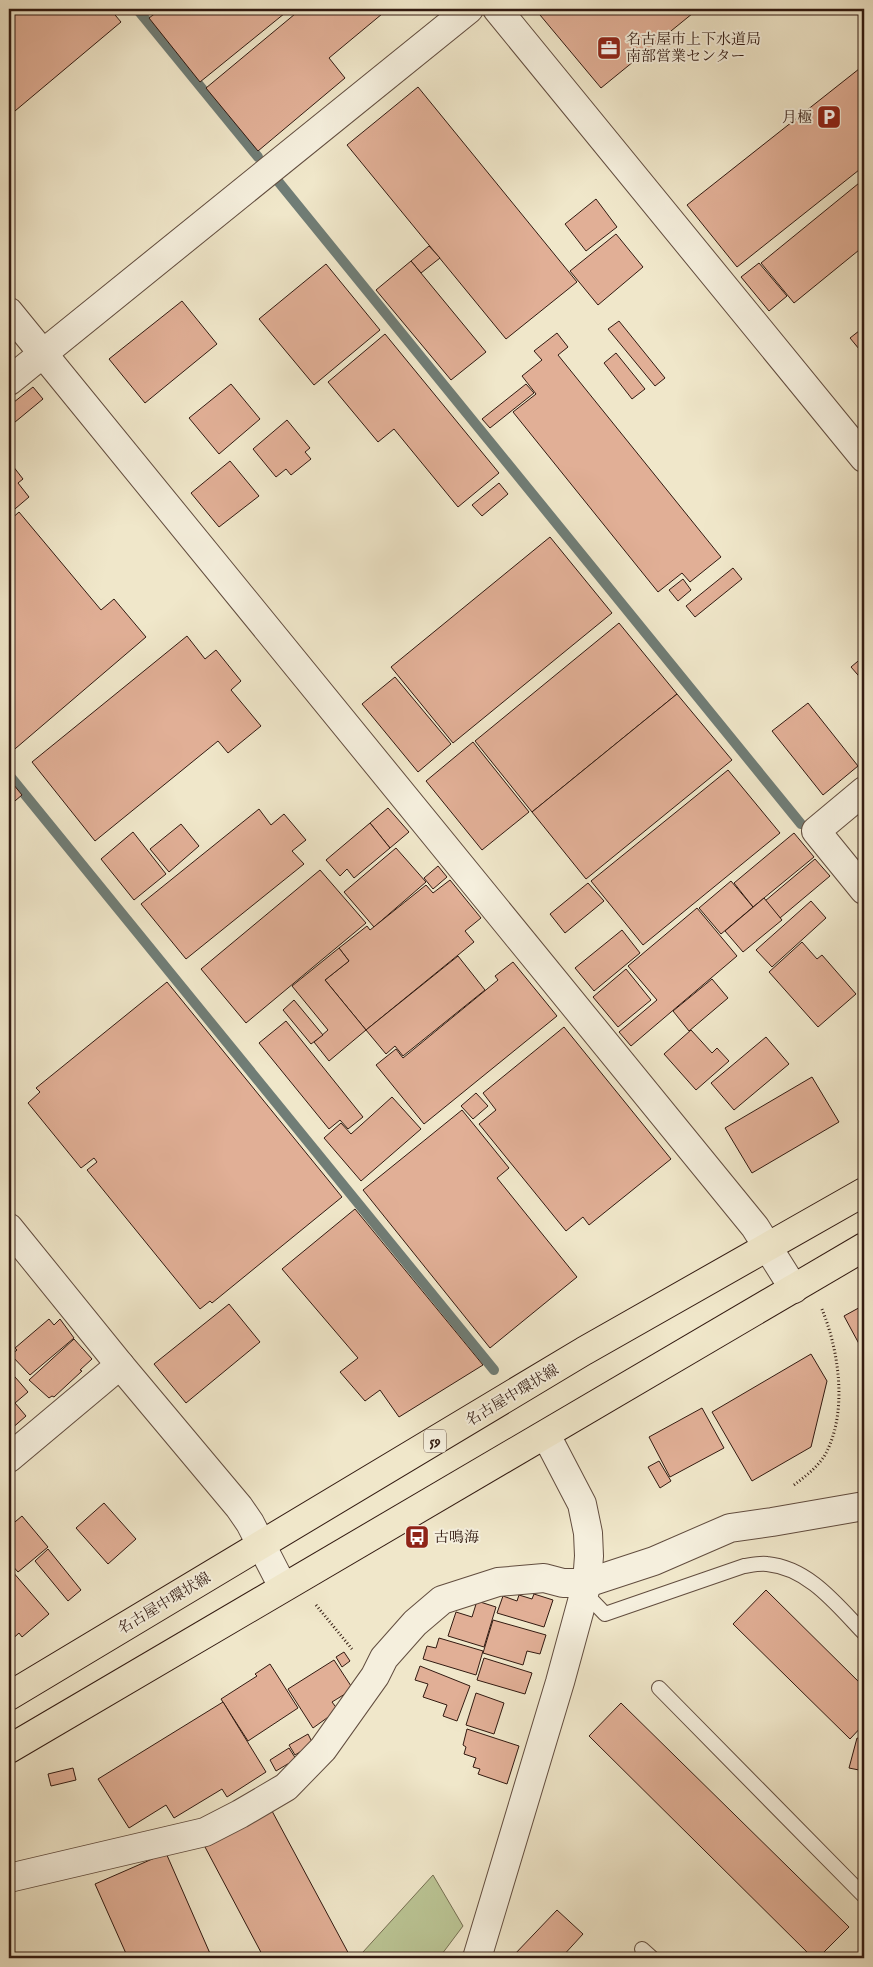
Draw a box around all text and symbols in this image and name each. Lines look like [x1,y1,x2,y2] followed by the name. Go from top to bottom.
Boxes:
[626,30,761,66] place label: 名古屋市上下水道局 南部営業センター
[596,35,622,61] office icon: 名古屋市上下水道局 南部営業センター
[816,104,842,130] parking icon: 月極
[782,108,812,127] place label: 月極
[462,1360,562,1431] street label: 名古屋中環状線
[424,1430,446,1452] road number: 59
[404,1524,430,1550] bus stop icon: 古鳴海
[434,1528,479,1547] place label: 古鳴海
[114,1568,214,1639] street label: 名古屋中環状線

